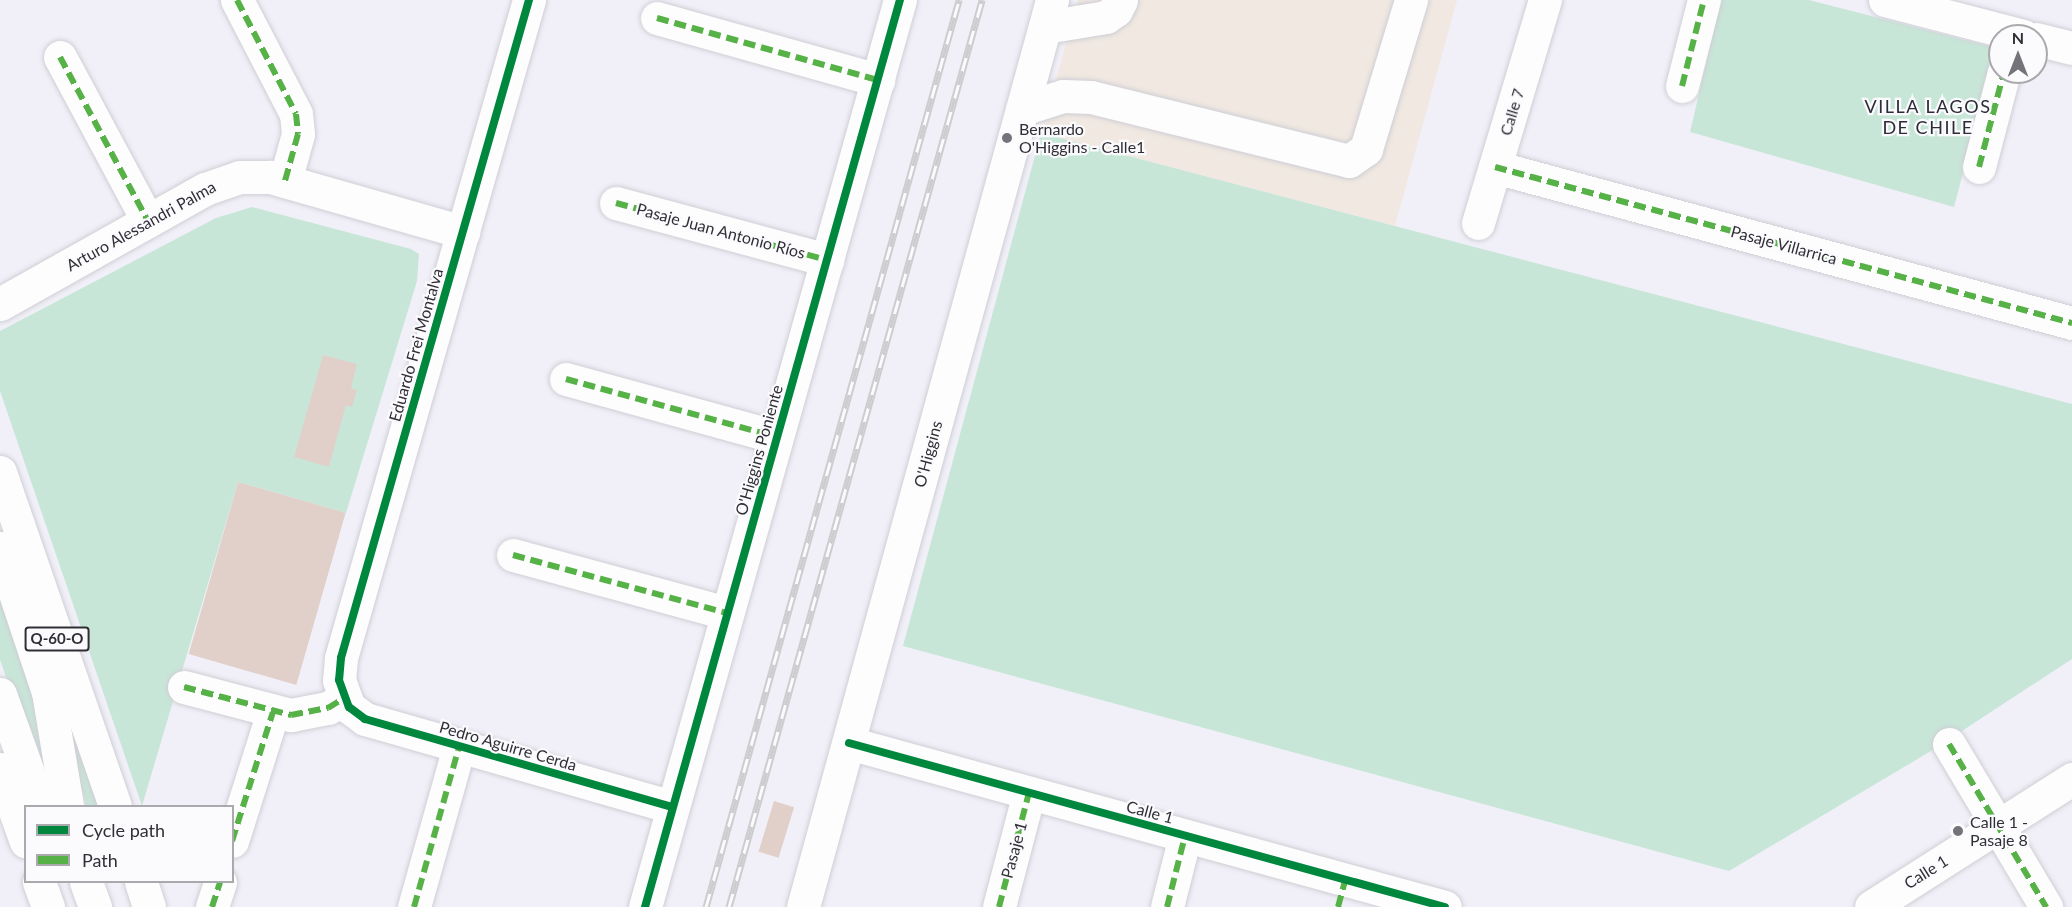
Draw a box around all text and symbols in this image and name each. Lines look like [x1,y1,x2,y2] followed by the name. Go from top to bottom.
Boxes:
[1988,24,2048,84] north arrow
[2012,28,2024,47] text: N
[1496,86,1528,138] street label: Calle 7
[1864,96,1992,138] district label: VILLA LAGOS DE CHILE
[1019,119,1145,157] place label: Bernardo O'Higgins - Calle1
[1000,131,1014,145] marker: Bernardo O'Higgins - Calle1
[63,177,219,275] street label: Arturo Alessandri Palma
[634,199,808,263] street label: Pasaje Juan Antonio Ríos
[1728,222,1840,268] street label: Pasaje Villarrica
[385,266,447,424] street label: Eduardo Frei Montalva
[731,383,787,517] street label: O'Higgins Poniente
[910,419,946,489] street label: O'Higgins
[24,627,90,651] road number: Q-60-O
[437,717,579,775] street label: Pedro Aguirre Cerda
[1124,797,1176,827] street label: Calle 1
[24,805,234,883] legend
[1970,812,2028,850] place label: Calle 1 - Pasaje 8
[82,819,165,841] text: Cycle path
[997,820,1031,880] street label: Pasaje 1
[1951,824,1965,838] marker: Calle 1 - Pasaje 8
[82,849,118,871] text: Path
[1901,851,1951,893] street label: Calle 1

